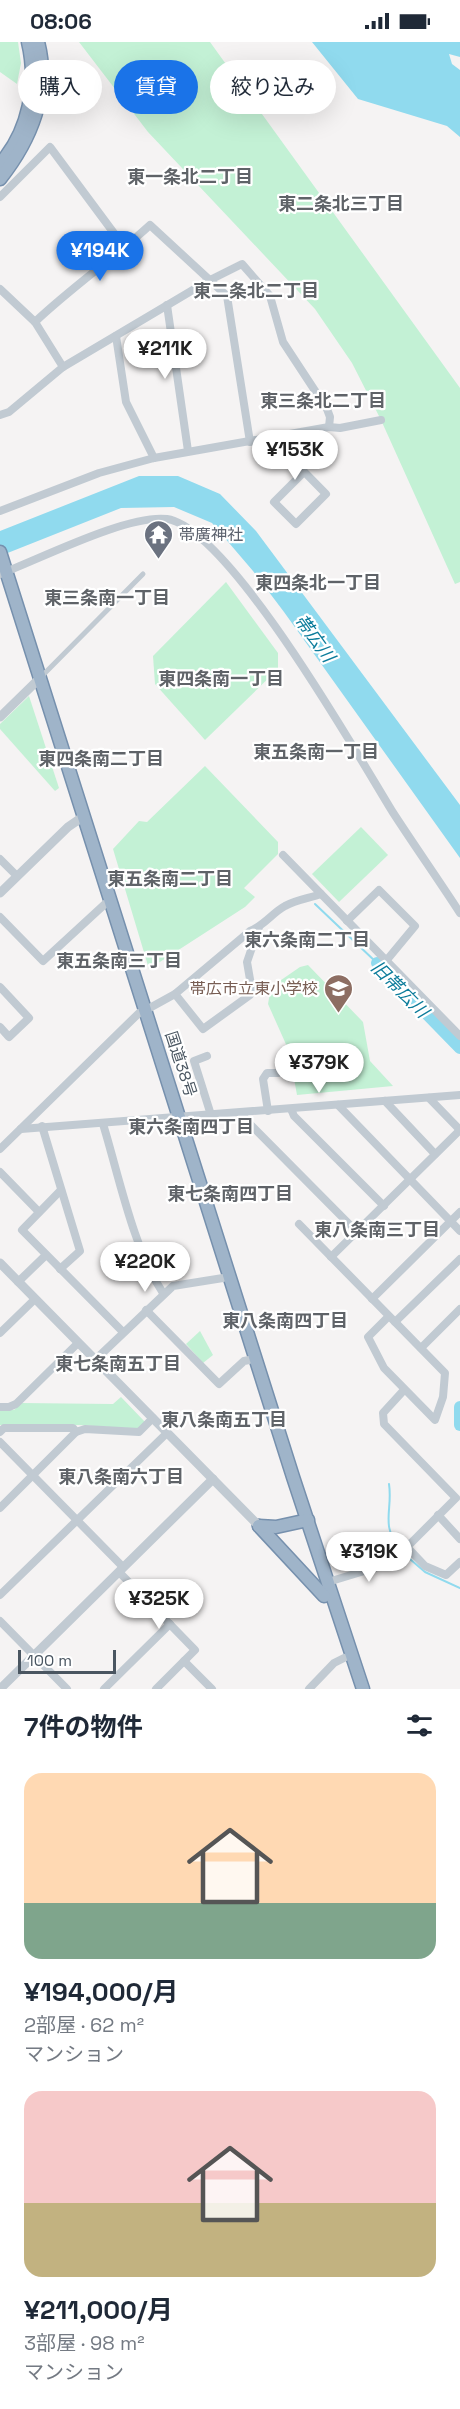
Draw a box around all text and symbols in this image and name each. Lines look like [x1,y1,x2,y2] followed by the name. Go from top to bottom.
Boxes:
[30,7,92,35] text: 08:06
[18,60,102,114] chip: 購入
[114,60,198,114] chip: 賃貸
[210,60,336,114] chip: 絞り込み
[127,165,253,188] district label: 東一条北二丁目
[278,192,404,215] district label: 東二条北三丁目
[58,231,142,282] pin: ¥194K
[70,237,130,263] text: ¥194K
[193,279,319,302] district label: 東二条北二丁目
[123,329,207,380] pin: ¥211K
[138,335,192,361] text: ¥211K
[260,389,386,412] district label: 東三条北二丁目
[253,430,337,481] pin: ¥153K
[266,436,324,462] text: ¥153K
[142,518,174,560] temple icon: 帯廣神社
[179,524,243,545] place label: 帯廣神社
[255,571,381,594] district label: 東四条北一丁目
[44,586,170,609] district label: 東三条南一丁目
[290,609,341,668] water label: 帯広川
[158,667,284,690] district label: 東四条南一丁目
[253,740,379,763] district label: 東五条南一丁目
[38,747,164,770] district label: 東四条南二丁目
[107,867,233,890] district label: 東五条南二丁目
[244,928,370,951] district label: 東六条南二丁目
[56,949,182,972] district label: 東五条南三丁目
[366,955,435,1024] water label: 旧帯広川
[323,972,355,1014] school or university icon: 帯広市立東小学校
[190,978,318,999] place label: 帯広市立東小学校
[161,1029,201,1099] street label: 国道38号
[277,1043,361,1094] pin: ¥379K
[289,1049,349,1075] text: ¥379K
[128,1115,254,1138] district label: 東六条南四丁目
[167,1182,293,1205] district label: 東七条南四丁目
[314,1218,440,1241] district label: 東八条南三丁目
[103,1242,187,1293] pin: ¥220K
[114,1248,176,1274] text: ¥220K
[222,1309,348,1332] district label: 東八条南四丁目
[55,1352,181,1375] district label: 東七条南五丁目
[161,1408,287,1431] district label: 東八条南五丁目
[58,1465,184,1488] district label: 東八条南六丁目
[327,1532,411,1583] pin: ¥319K
[340,1538,398,1564] text: ¥319K
[117,1579,201,1630] pin: ¥325K
[129,1585,189,1611] text: ¥325K
[18,1647,116,1674] scale bar
[27,1650,72,1671] text: 100 m
[403,1709,436,1742] icon: filters
[24,1710,142,1744] text: 7件の物件
[176,1812,284,1920] icon: home
[24,1975,178,2009] text: ¥194,000/月
[24,2012,144,2038] text: 2部屋 · 62 m²
[24,2041,124,2067] text: マンション
[176,2130,284,2238] icon: home
[24,2293,173,2327] text: ¥211,000/月
[24,2330,144,2356] text: 3部屋 · 98 m²
[24,2359,124,2385] text: マンション

